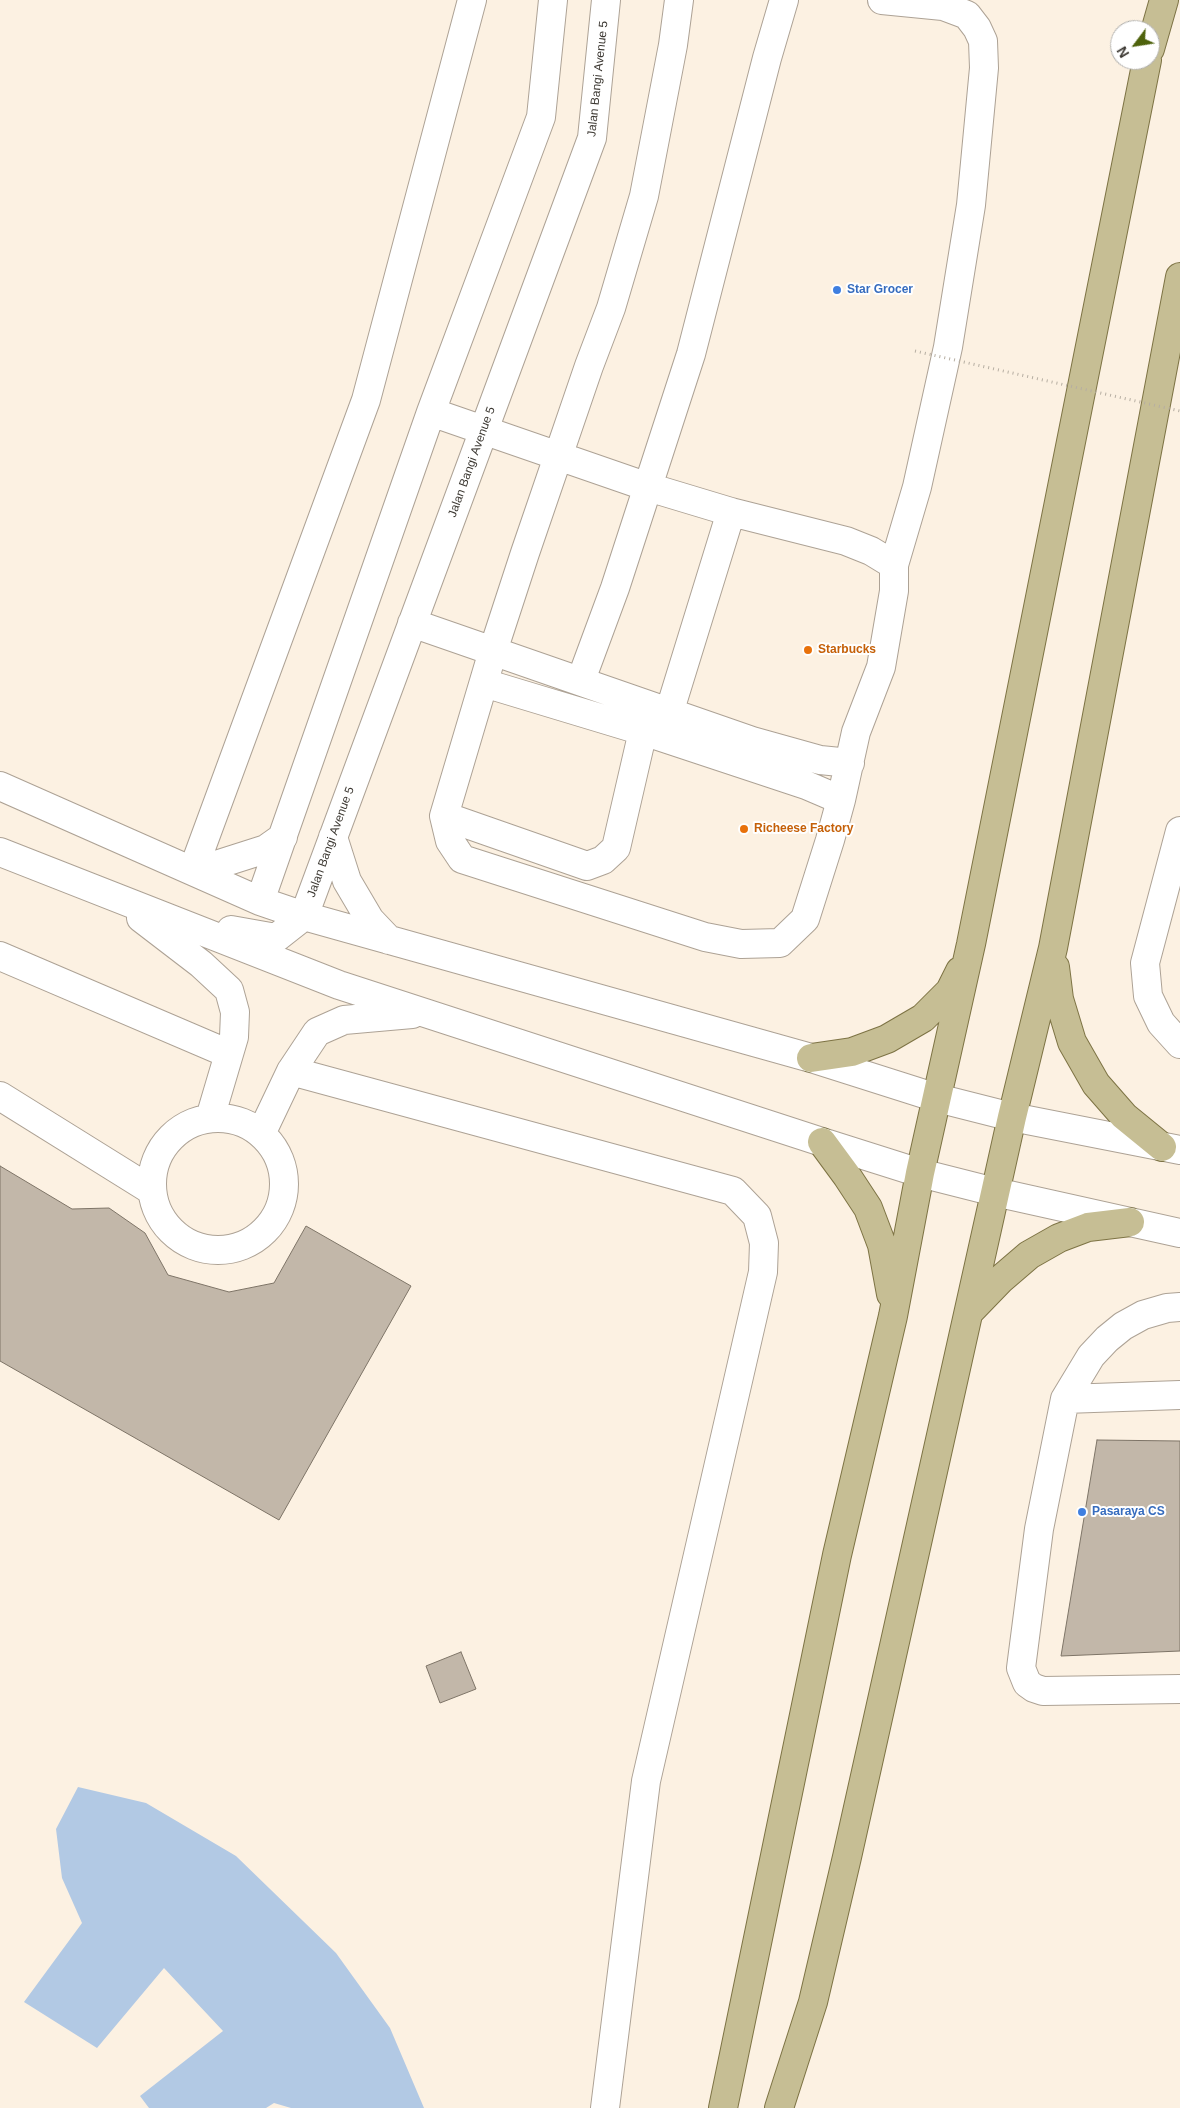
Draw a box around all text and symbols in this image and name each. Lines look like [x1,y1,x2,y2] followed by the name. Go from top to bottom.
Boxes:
[585,20,611,138] street label: Jalan Bangi Avenue 5
[1110,20,1160,70] north arrow
[1114,44,1132,61] text: N
[847,283,913,297] place label: Star Grocer
[831,284,843,296] marker: Star Grocer
[445,405,499,519] street label: Jalan Bangi Avenue 5
[818,643,876,657] place label: Starbucks
[802,644,814,656] marker: Starbucks
[304,785,358,899] street label: Jalan Bangi Avenue 5
[754,822,853,836] place label: Richeese Factory
[738,823,750,835] marker: Richeese Factory
[1092,1505,1165,1519] place label: Pasaraya CS
[1076,1506,1088,1518] marker: Pasaraya CS

